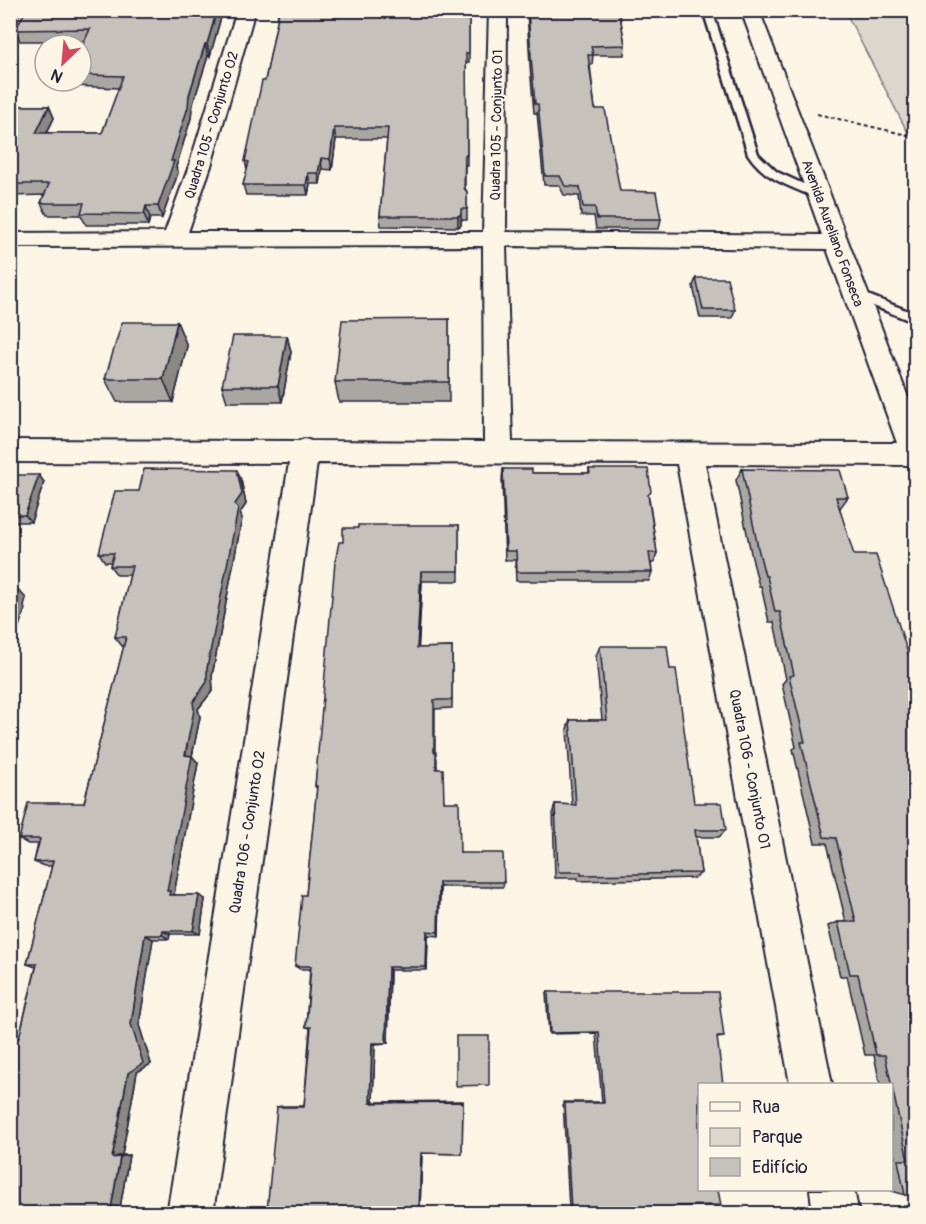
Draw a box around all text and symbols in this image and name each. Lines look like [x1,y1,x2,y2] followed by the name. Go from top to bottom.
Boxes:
[33,33,93,93] north arrow
[181,49,242,201] street label: Quadra 105 - Conjunto 02
[487,49,506,201] street label: Quadra 105 - Conjunto 01
[47,64,66,87] text: N
[798,157,867,309] street label: Avenida Aureliano Fonseca
[725,688,774,851] street label: Quadra 106 - Conjunto 01
[225,749,270,915] street label: Quadra 106 - Conjunto 02
[698,1083,893,1191] legend
[752,1096,780,1119] text: Rua
[752,1126,802,1149] text: Parque
[752,1156,808,1179] text: Edifício

